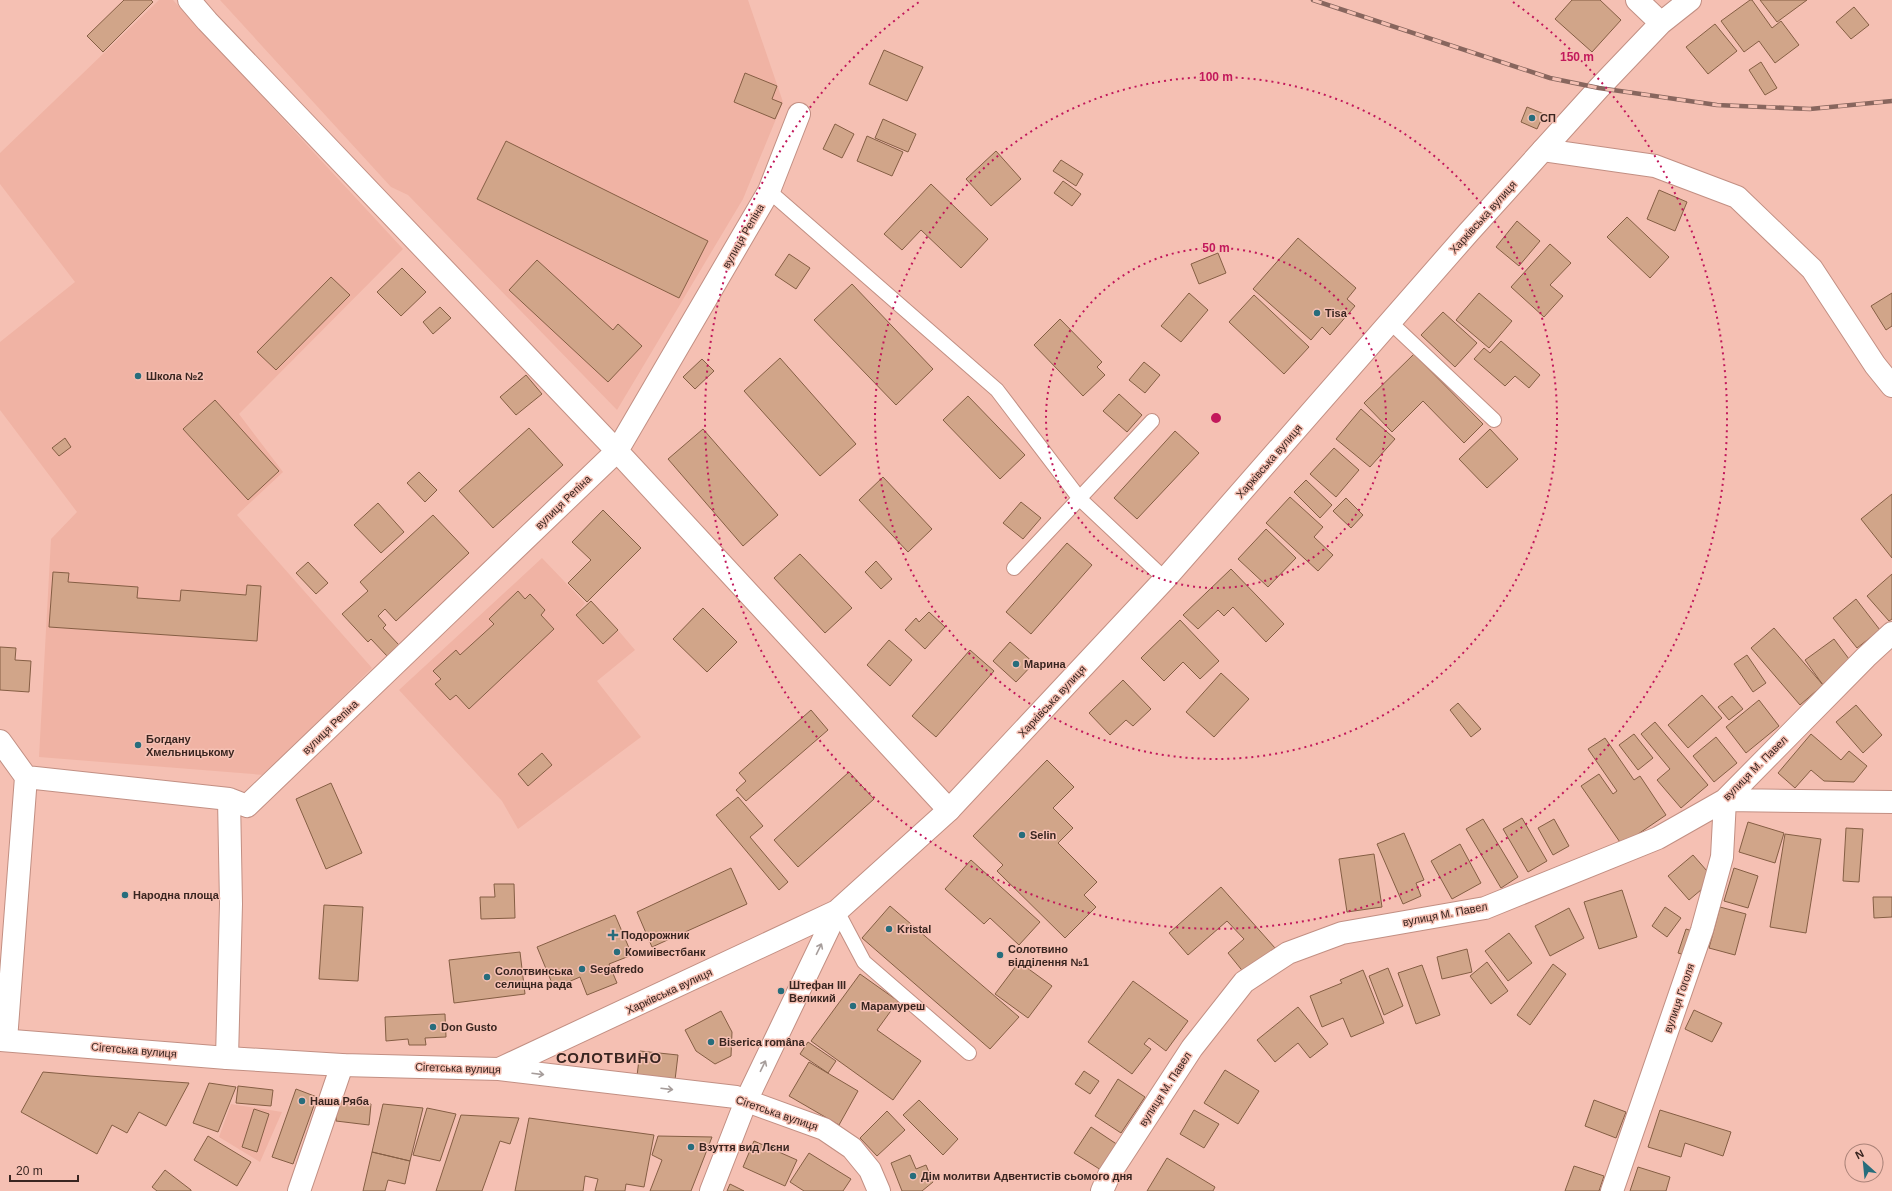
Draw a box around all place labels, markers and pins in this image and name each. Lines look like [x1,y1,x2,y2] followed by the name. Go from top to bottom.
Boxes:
[1540,112,1556,124] place label: СП
[1527,113,1537,123] marker: СП
[1325,307,1348,319] place label: Tisa
[1312,308,1322,318] marker: Tisa
[146,370,203,382] place label: Школа №2
[133,371,143,381] marker: Школа №2
[1209,411,1223,425] centre of rings
[1024,658,1067,670] place label: Марина
[1011,659,1021,669] marker: Марина
[146,733,235,758] place label: Богдану Хмельницькому
[133,740,143,750] marker: Богдану Хмельницькому
[1030,829,1057,841] place label: Selin
[1017,830,1027,840] marker: Selin
[133,889,220,901] place label: Народна площа
[120,890,130,900] marker: Народна площа
[897,923,931,935] place label: Kristal
[884,924,894,934] marker: Kristal
[621,929,690,941] place label: Подорожник
[608,930,618,940] marker: Подорожник
[1008,943,1089,968] place label: Солотвино відділення №1
[625,946,706,958] place label: Комиівестбанк
[612,947,622,957] marker: Комиівестбанк
[995,950,1005,960] marker: Солотвино відділення №1
[590,963,644,975] place label: Segafredo
[577,964,587,974] marker: Segafredo
[495,965,574,990] place label: Солотвинська селищна рада
[482,972,492,982] marker: Солотвинська селищна рада
[789,979,846,1004] place label: Штефан III Великий
[776,986,786,996] marker: Штефан III Великий
[861,1000,925,1012] place label: Марамуреш
[848,1001,858,1011] marker: Марамуреш
[441,1021,497,1033] place label: Don Gusto
[428,1022,438,1032] marker: Don Gusto
[719,1036,805,1048] place label: Biserica româna
[706,1037,716,1047] marker: Biserica româna
[310,1095,370,1107] place label: Наша Ряба
[297,1096,307,1106] marker: Наша Ряба
[699,1141,789,1153] place label: Взуття вид Лєни
[686,1142,696,1152] marker: Взуття вид Лєни
[921,1170,1133,1182] place label: Дім молитви Адвентистів сьомого дня
[908,1171,918,1181] marker: Дім молитви Адвентистів сьомого дня

